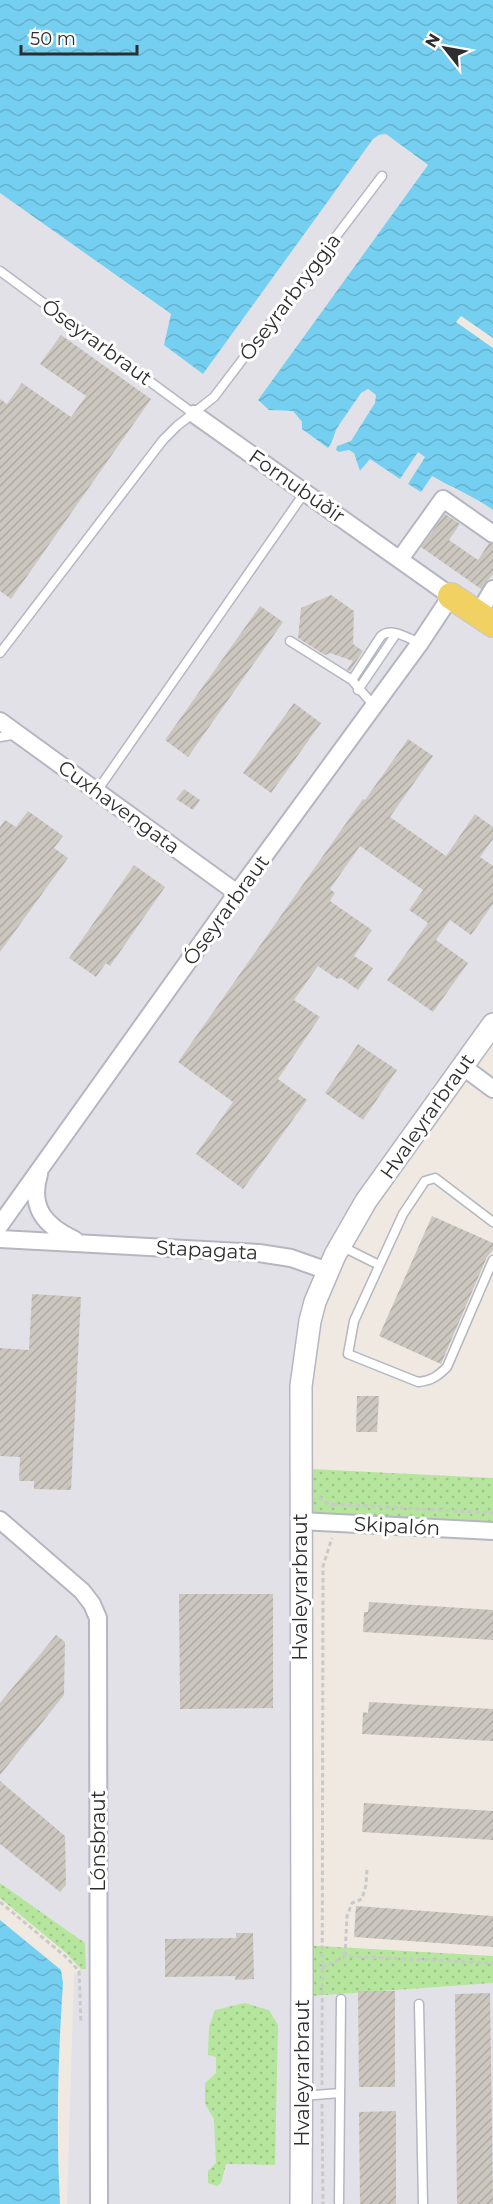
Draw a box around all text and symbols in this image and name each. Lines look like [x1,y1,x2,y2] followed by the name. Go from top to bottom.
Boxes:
[21,18,136,56] scale bar
[415,18,475,78] north arrow
[30,28,76,50] text: 50 m
[421,30,444,51] text: N
[234,229,346,365] street label: Óseyrarbryggja
[37,294,157,390] street label: Óseyrarbraut
[244,444,350,528] street label: Fornubúðir
[54,755,184,859] street label: Cuxhavengata
[178,850,274,970] street label: Óseyrarbraut
[375,1049,479,1183] street label: Hvaleyrarbraut
[155,1235,259,1265] street label: Stapagata
[353,1512,441,1540] street label: Skipalón
[288,1513,312,1661] street label: Hvaleyrarbraut
[86,1790,110,1892] street label: Lónsbraut
[290,1999,314,2147] street label: Hvaleyrarbraut

